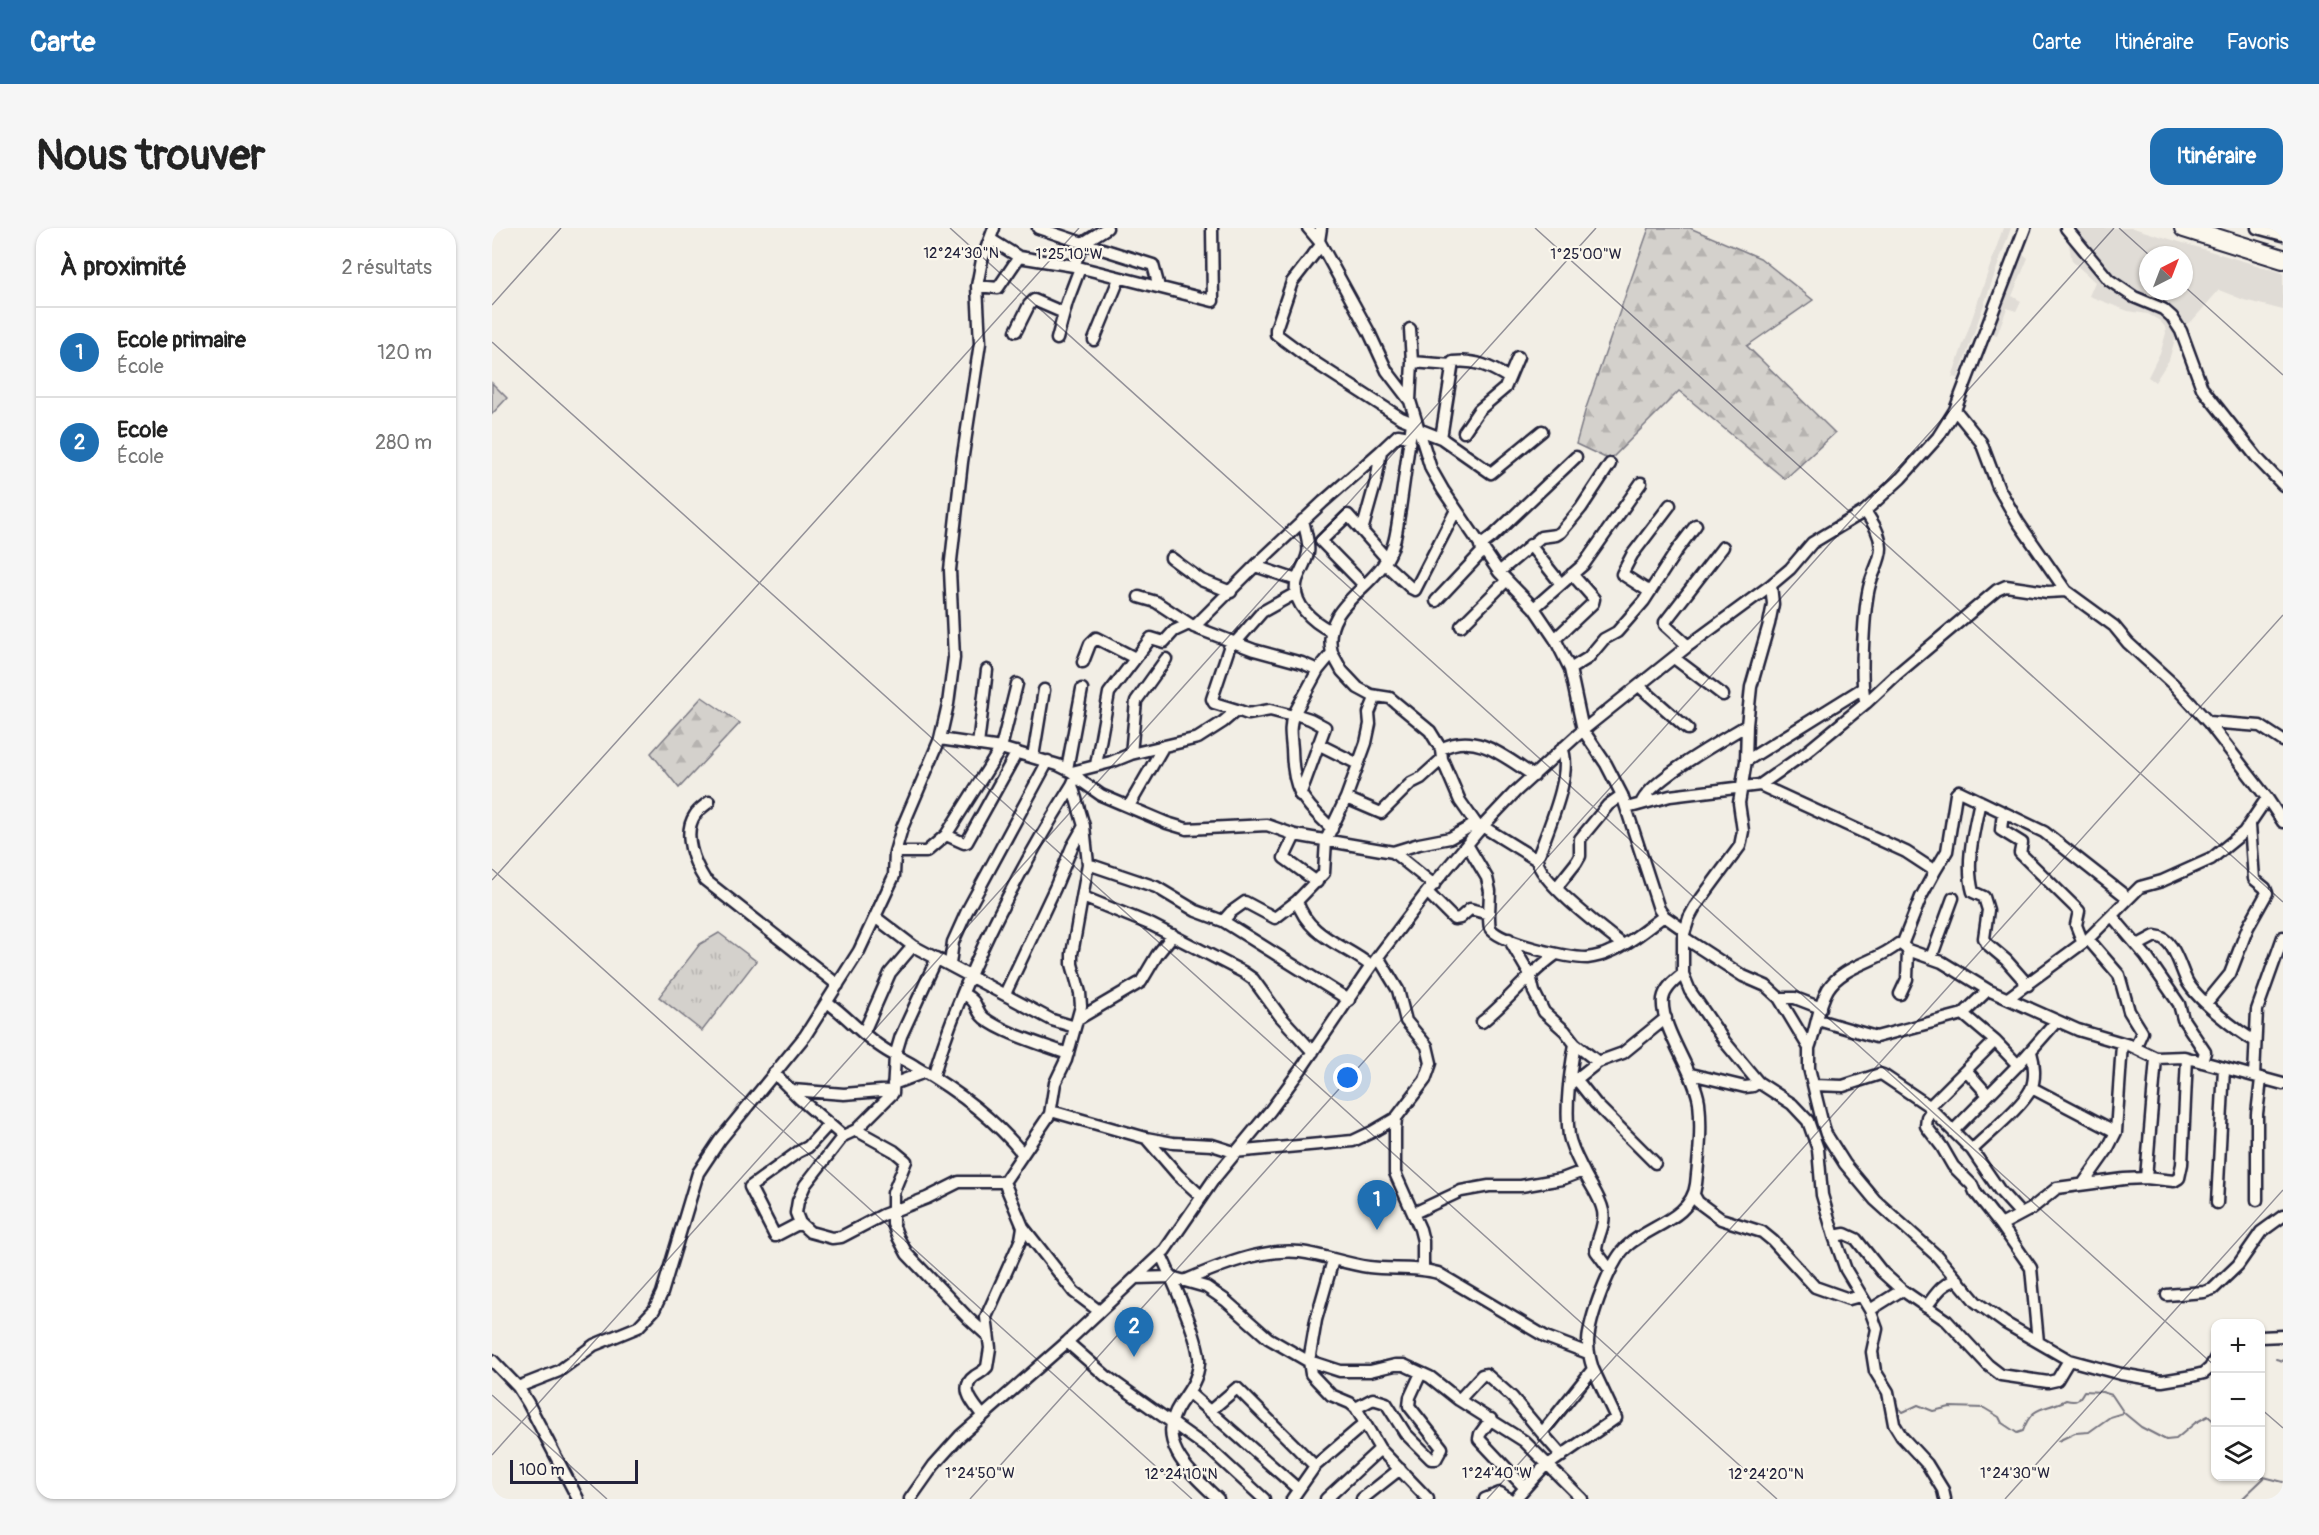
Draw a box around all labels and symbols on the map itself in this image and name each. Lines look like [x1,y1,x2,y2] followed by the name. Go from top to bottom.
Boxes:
[923,244,999,263] text: 12°24'30"N
[1036,245,1103,264] text: 1°25'10"W
[1550,245,1622,264] text: 1°25'00"W
[2139,246,2193,300] north arrow
[1333,1063,1362,1092] your location
[1358,1180,1396,1230] pin: 1
[1114,1308,1154,1357] pin: 2
[510,1457,638,1484] scale bar
[945,1464,1015,1483] text: 1°24'50"W
[1462,1464,1532,1483] text: 1°24'40"W
[1980,1464,2050,1483] text: 1°24'30"W
[1144,1465,1218,1484] text: 12°24'10"N
[1728,1465,1804,1484] text: 12°24'20"N

